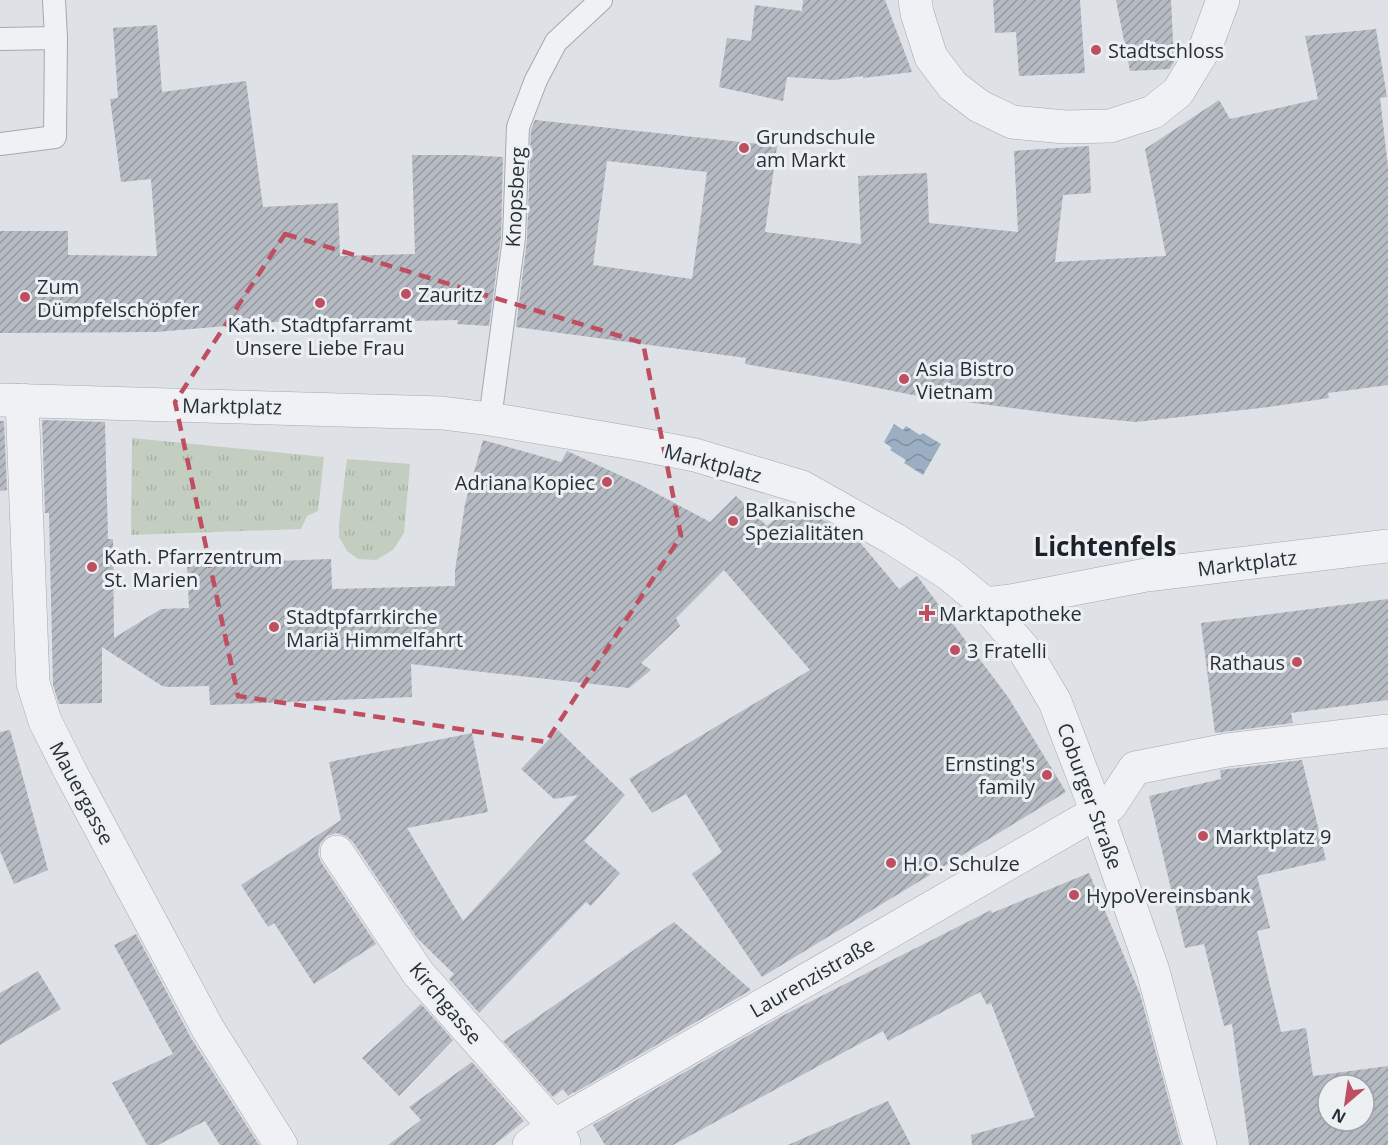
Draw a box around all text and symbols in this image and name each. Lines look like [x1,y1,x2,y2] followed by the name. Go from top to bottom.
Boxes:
[1108,37,1224,64] place label: Stadtschloss
[1089,43,1103,57] marker: Stadtschloss
[756,123,875,173] place label: Grundschule am Markt
[737,141,751,155] marker: Grundschule am Markt
[499,146,531,248] street label: Knopsberg
[37,273,199,323] place label: Zum Dümpfelschöpfer
[418,281,483,308] place label: Zauritz
[399,287,413,301] marker: Zauritz
[18,290,32,304] marker: Zum Dümpfelschöpfer
[313,296,327,310] marker: Kath. Stadtpfarramt Unsere Liebe Frau
[228,311,412,361] place label: Kath. Stadtpfarramt Unsere Liebe Frau
[916,355,1014,405] place label: Asia Bistro Vietnam
[897,372,911,386] marker: Asia Bistro Vietnam
[182,392,282,420] street label: Marktplatz
[661,437,765,489] street label: Marktplatz
[455,469,595,496] place label: Adriana Kopiec
[600,475,614,489] marker: Adriana Kopiec
[745,496,864,546] place label: Balkanische Spezialitäten
[726,514,740,528] marker: Balkanische Spezialitäten
[1033,528,1177,564] district label: Lichtenfels
[104,543,282,593] place label: Kath. Pfarrzentrum St. Marien
[1196,544,1298,582] street label: Marktplatz
[85,560,99,574] marker: Kath. Pfarrzentrum St. Marien
[939,600,1082,627] place label: Marktapotheke
[286,603,463,653] place label: Stadtpfarrkirche Mariä Himmelfahrt
[920,606,934,620] marker: Marktapotheke
[267,620,281,634] marker: Stadtpfarrkirche Mariä Himmelfahrt
[967,637,1047,664] place label: 3 Fratelli
[948,643,962,657] marker: 3 Fratelli
[1209,649,1285,676] place label: Rathaus
[1290,655,1304,669] marker: Rathaus
[1051,719,1129,873] street label: Coburger Straße
[44,737,120,849] street label: Mauergasse
[945,750,1036,800] place label: Ernsting's family
[1040,768,1054,782] marker: Ernsting's family
[1215,823,1331,850] place label: Marktplatz 9
[1196,829,1210,843] marker: Marktplatz 9
[903,850,1020,877] place label: H.O. Schulze
[884,856,898,870] marker: H.O. Schulze
[1086,882,1251,909] place label: HypoVereinsbank
[1067,888,1081,902] marker: HypoVereinsbank
[745,930,879,1024] street label: Laurenzistraße
[404,956,488,1050] street label: Kirchgasse
[1316,1073,1376,1133] north arrow
[1328,1103,1350,1129] text: N

